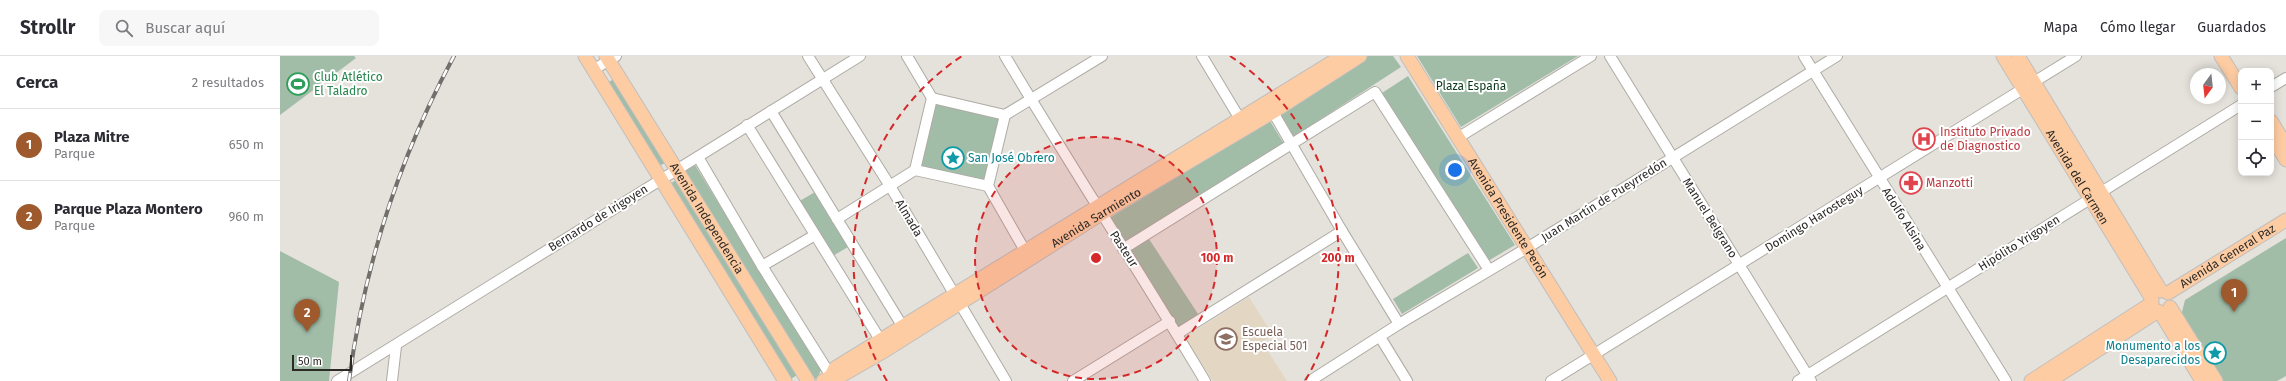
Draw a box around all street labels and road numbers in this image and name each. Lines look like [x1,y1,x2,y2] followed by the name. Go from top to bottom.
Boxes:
[2043,127,2112,227] street label: Avenida del Carmen
[1465,155,1551,281] street label: Avenida Presidente Perón
[1539,156,1669,244] street label: Juan Martín de Pueyrredón
[667,160,747,276] street label: Avenida Independencia
[1680,175,1740,261] street label: Manuel Belgrano
[546,182,650,254] street label: Bernardo de Irigoyen
[1762,183,1866,255] street label: Domingo Harosteguy
[1049,185,1144,251] street label: Avenida Sarmiento
[1879,185,1929,253] street label: Adolfo Alsina
[892,197,926,239] street label: Almada
[1976,212,2062,274] street label: Hipólito Yrigoyen
[2177,221,2278,291] street label: Avenida General Paz
[1107,228,1141,270] street label: Pasteur

